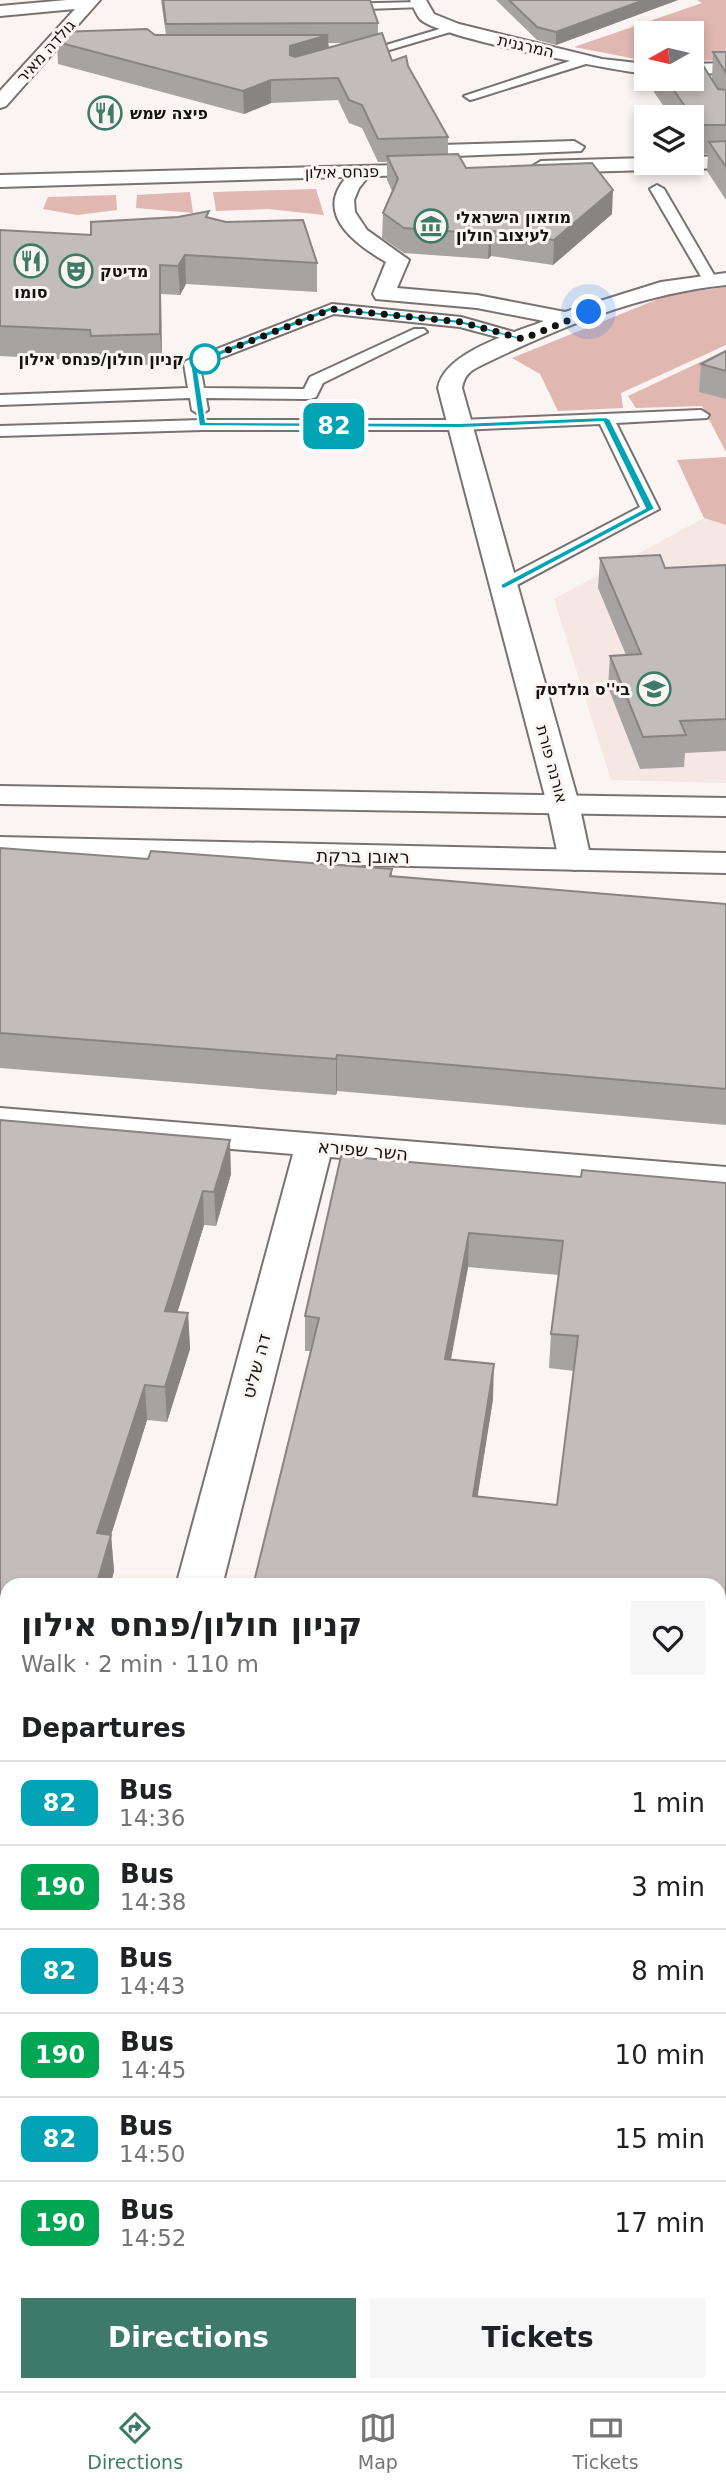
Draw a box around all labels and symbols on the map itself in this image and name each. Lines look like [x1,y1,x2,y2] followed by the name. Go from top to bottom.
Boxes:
[13,15,80,87] street label: גולדה מאיר
[634,21,704,91] north arrow
[496,30,556,62] street label: המרגנית
[86,94,124,132] restaurant icon: פיצה שמש
[130,104,208,123] place label: פיצה שמש
[305,162,379,182] street label: פנחס אילון
[412,207,450,245] museum icon: מוזאון הישראלי לעיצוב חולון
[456,208,571,245] place label: מוזאון הישראלי לעיצוב חולון
[12,242,50,280] restaurant icon: סומו
[57,252,95,290] theatre icon: מדיטק
[100,262,148,281] place label: מדיטק
[14,283,48,302] place label: סומו
[571,294,606,329] your location
[190,344,220,374] marker: קניון חולון/פנחס אילון
[18,350,184,369] place label: קניון חולון/פנחס אילון
[302,403,366,449] line badge: 82
[635,670,673,708] school or university icon: בי''ס גולדטק
[535,680,630,699] place label: בי''ס גולדטק
[532,723,572,805] street label: אורנה פורת
[316,845,410,867] street label: ראובן ברקת
[317,1136,409,1164] street label: השר שפירא
[237,1331,275,1401] street label: דה שליט

